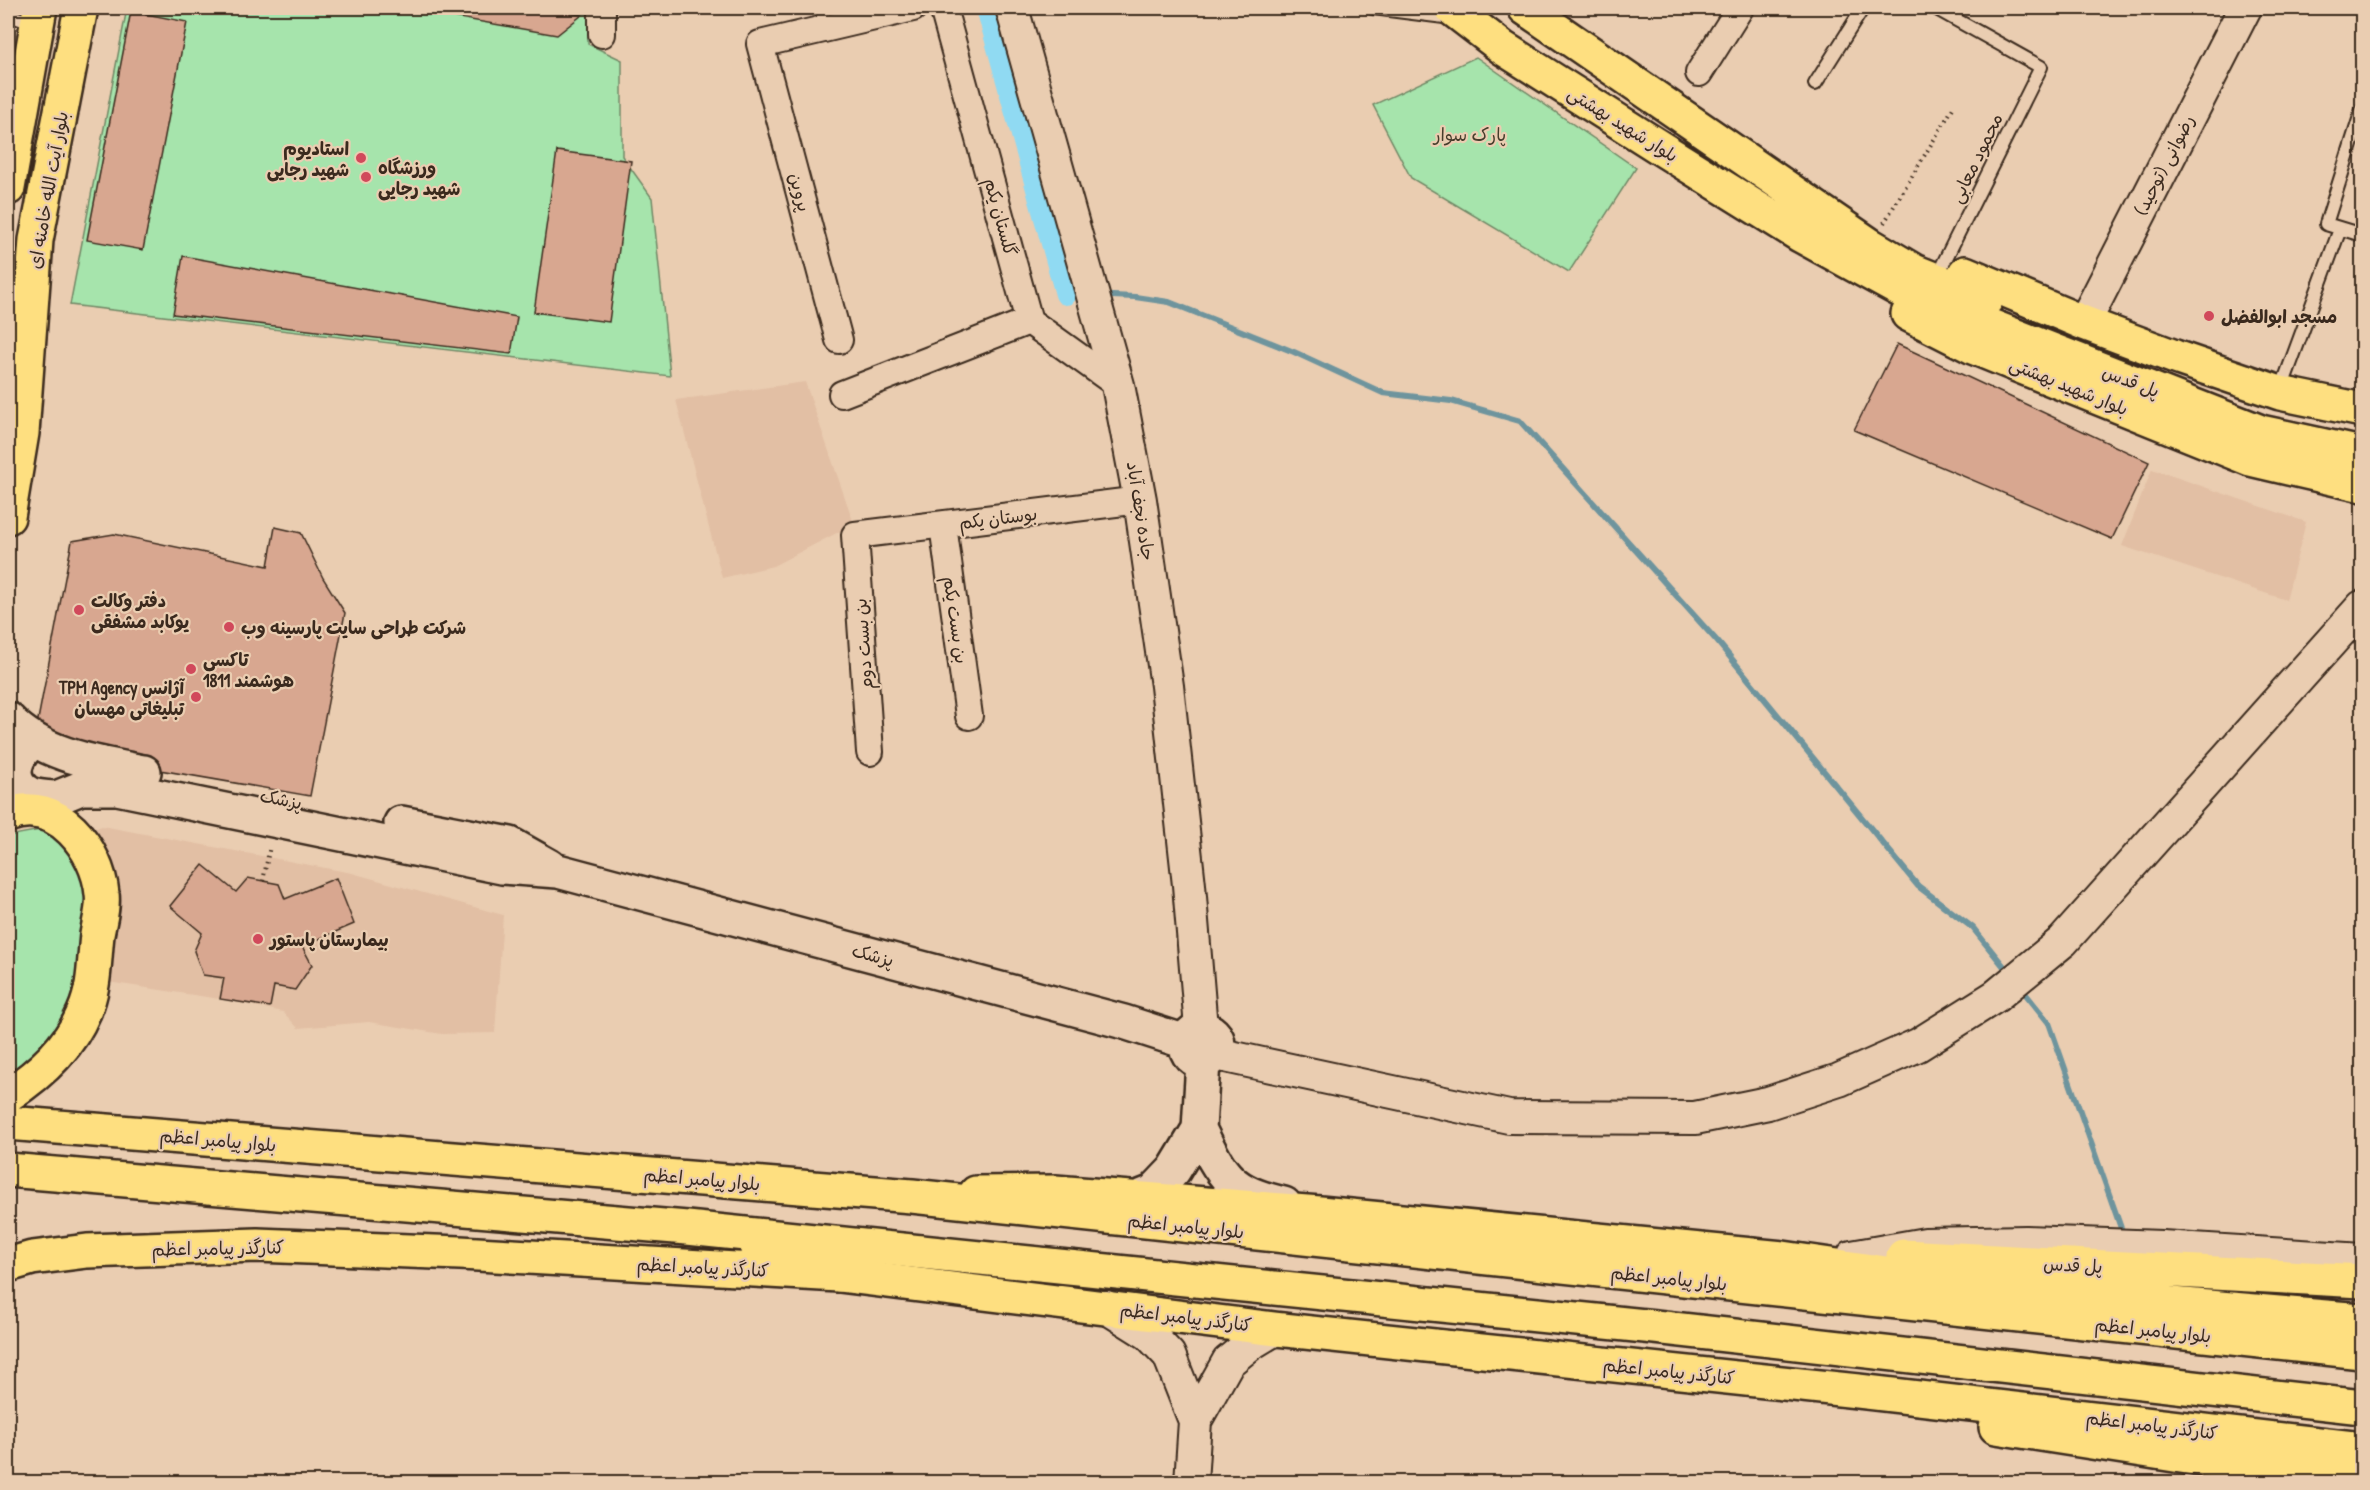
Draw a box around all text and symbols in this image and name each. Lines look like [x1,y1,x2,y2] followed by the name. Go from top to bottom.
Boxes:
[1563,80,1683,168] street label: بلوار شهید بهشتی
[22,109,74,271] street label: بلوار آیت الله خامنه ای
[1943,109,2009,207] street label: محمود معابی
[2128,110,2200,220] street label: رضوانی (توحید)
[1432,122,1506,147] park label: پارک سوار
[267,136,349,182] place label: استادیوم شهید رجایی
[354,151,368,165] marker: استادیوم شهید رجایی
[378,155,460,201] place label: ورزشگاه شهید رجایی
[359,170,373,184] marker: ورزشگاه شهید رجایی
[783,170,817,214] street label: پروین
[977,175,1023,260] street label: گلستان یکم
[2221,304,2337,329] place label: مسجد ابوالفضل
[2202,309,2216,323] marker: مسجد ابوالفضل
[2006,351,2132,421] street label: بلوار شهید بهشتی
[2099,359,2163,403] street label: پل قدس
[1121,460,1161,562] street label: جاده نجف آباد
[957,501,1039,537] street label: بوستان یکم
[936,575,975,666] street label: بن بست یکم
[91,588,189,634] place label: دفتر وکالت یوکابد مشفقی
[847,597,881,691] street label: بن بست دوم
[72,603,86,617] marker: دفتر وکالت یوکابد مشفقی
[241,615,466,640] place label: شرکت طراحی سایت پارسینه وب
[222,620,236,634] marker: شرکت طراحی سایت پارسینه وب
[203,647,294,693] place label: تاکسی هوشمند 1811
[184,662,198,676] marker: تاکسی هوشمند 1811
[58,675,185,721] place label: TPM Agency آژانس تبلیغاتی مهسان
[189,690,203,704] marker: TPM Agency آژانس تبلیغاتی مهسان
[258,783,304,815] street label: پزشک
[268,927,389,952] place label: بیمارستان پاستور
[251,932,265,946] marker: بیمارستان پاستور
[849,937,897,973] street label: پزشک
[158,1122,277,1160] street label: بلوار پیامبر اعظم
[642,1161,761,1199] street label: بلوار پیامبر اعظم
[1126,1207,1245,1247] street label: بلوار پیامبر اعظم
[152,1234,285,1264] street label: کنارگذر پیامبر اعظم
[636,1251,770,1285] street label: کنارگذر پیامبر اعظم
[2043,1251,2103,1279] street label: پل قدس
[1609,1259,1728,1299] street label: بلوار پیامبر اعظم
[1118,1297,1254,1339] street label: کنارگذر پیامبر اعظم
[2093,1311,2212,1351] street label: بلوار پیامبر اعظم
[1602,1352,1736,1392] street label: کنارگذر پیامبر اعظم
[2084,1405,2220,1447] street label: کنارگذر پیامبر اعظم

